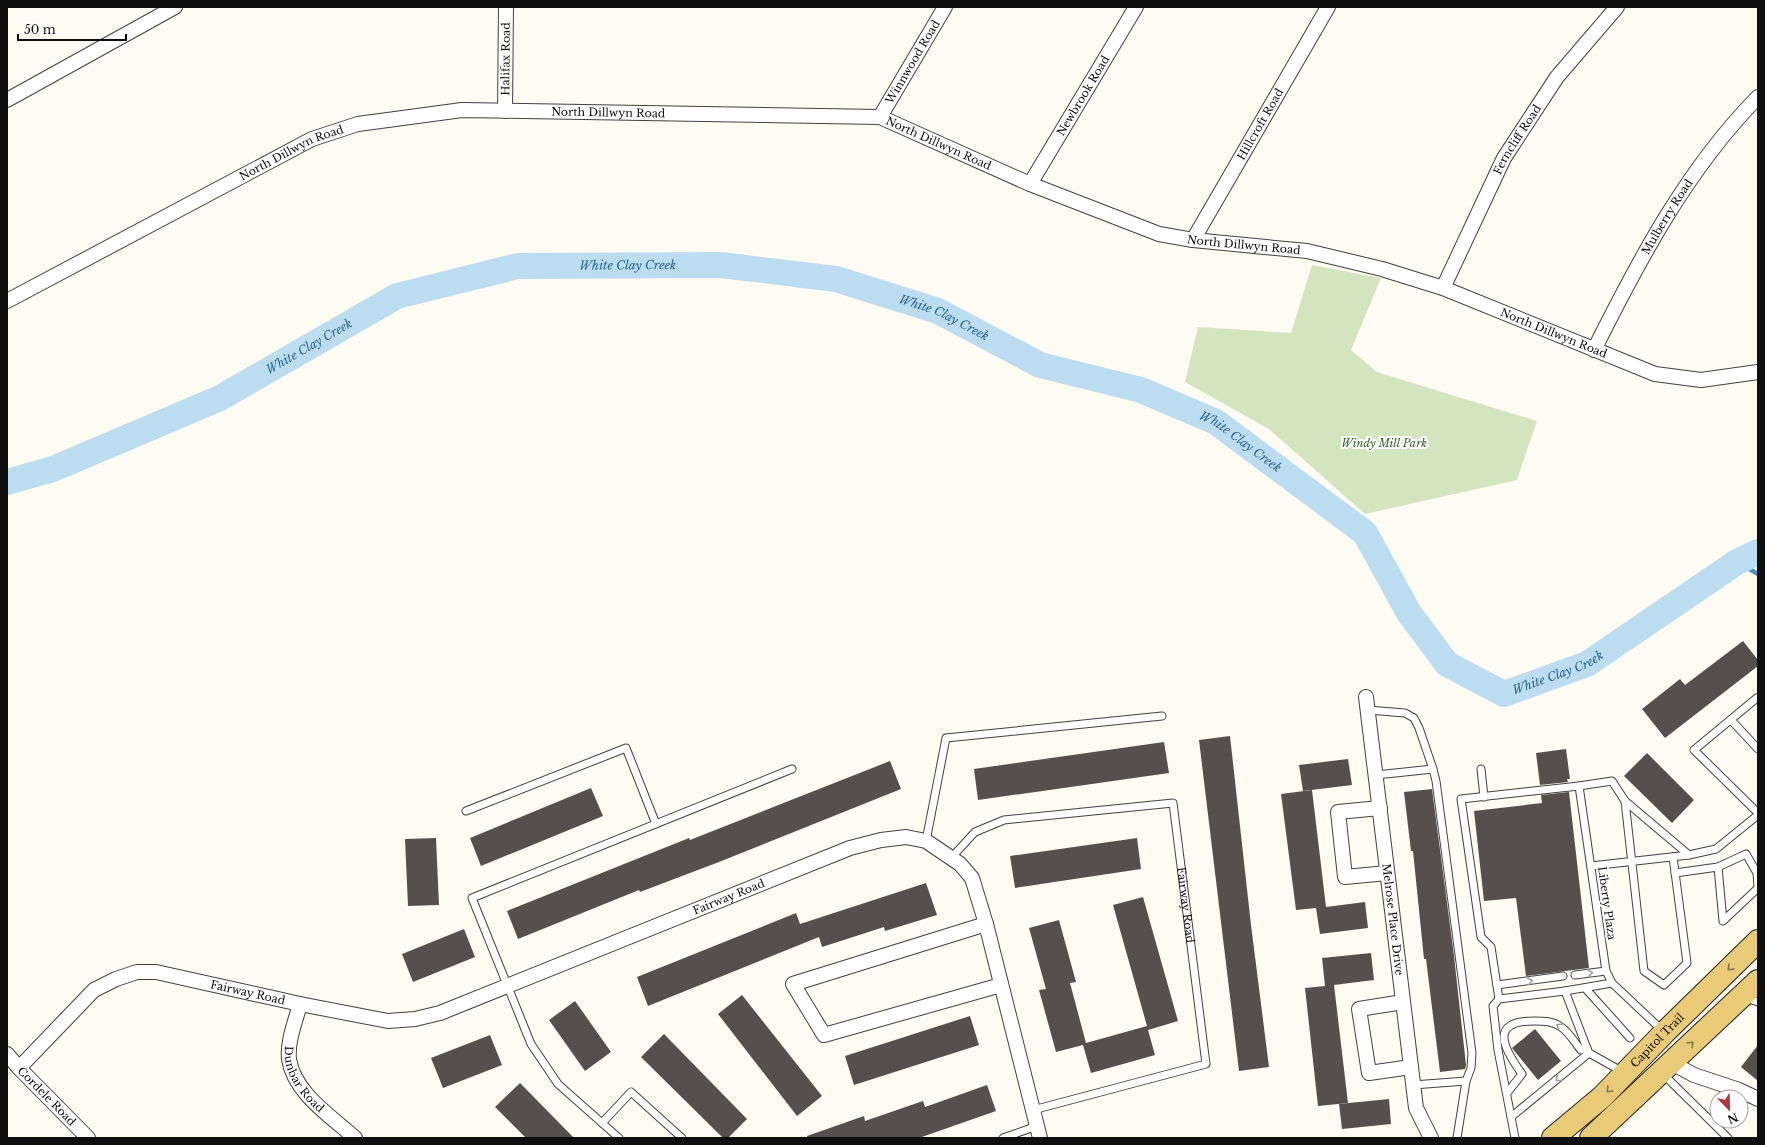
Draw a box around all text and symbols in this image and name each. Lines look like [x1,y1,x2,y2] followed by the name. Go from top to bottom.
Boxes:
[18,16,126,42] scale bar
[882,17,943,107] street label: Winnwood Road
[24,22,56,37] text: 50 m
[498,22,513,96] street label: Halifax Road
[1054,53,1113,138] street label: Newbrook Road
[1234,85,1287,162] street label: Hillcroft Road
[1490,102,1544,177] street label: Ferncliff Road
[551,104,666,120] street label: North Dillwyn Road
[884,114,994,173] street label: North Dillwyn Road
[237,122,346,183] street label: North Dillwyn Road
[1639,176,1696,257] street label: Mulberry Road
[1186,232,1302,257] street label: North Dillwyn Road
[579,257,676,273] water label: White Clay Creek
[897,291,992,344] water label: White Clay Creek
[1498,305,1610,361] street label: North Dillwyn Road
[263,316,355,377] water label: White Clay Creek
[1197,408,1285,475] water label: White Clay Creek
[1341,436,1427,450] park label: Windy Mill Park
[1510,647,1606,697] water label: White Clay Creek
[1379,863,1407,976] street label: Melrose Place Drive
[1595,865,1619,941] street label: Liberty Plaza
[1174,866,1198,944] street label: Fairway Road
[691,876,767,918] street label: Fairway Road
[1727,963,1735,971] one-way arrow
[1587,969,1593,978] one-way arrow
[209,977,287,1008] street label: Fairway Road
[1527,977,1533,986] one-way arrow
[1627,1010,1687,1070] street label: Capitol Trail
[1556,1024,1563,1031] one-way arrow
[1686,1042,1694,1049] one-way arrow
[282,1046,328,1116] street label: Dunbar Road
[15,1064,79,1129] street label: Cordele Road
[1556,1074,1563,1081] one-way arrow
[1606,1085,1614,1093] one-way arrow
[1709,1089,1749,1129] north arrow
[1725,1110,1740,1127] text: N

